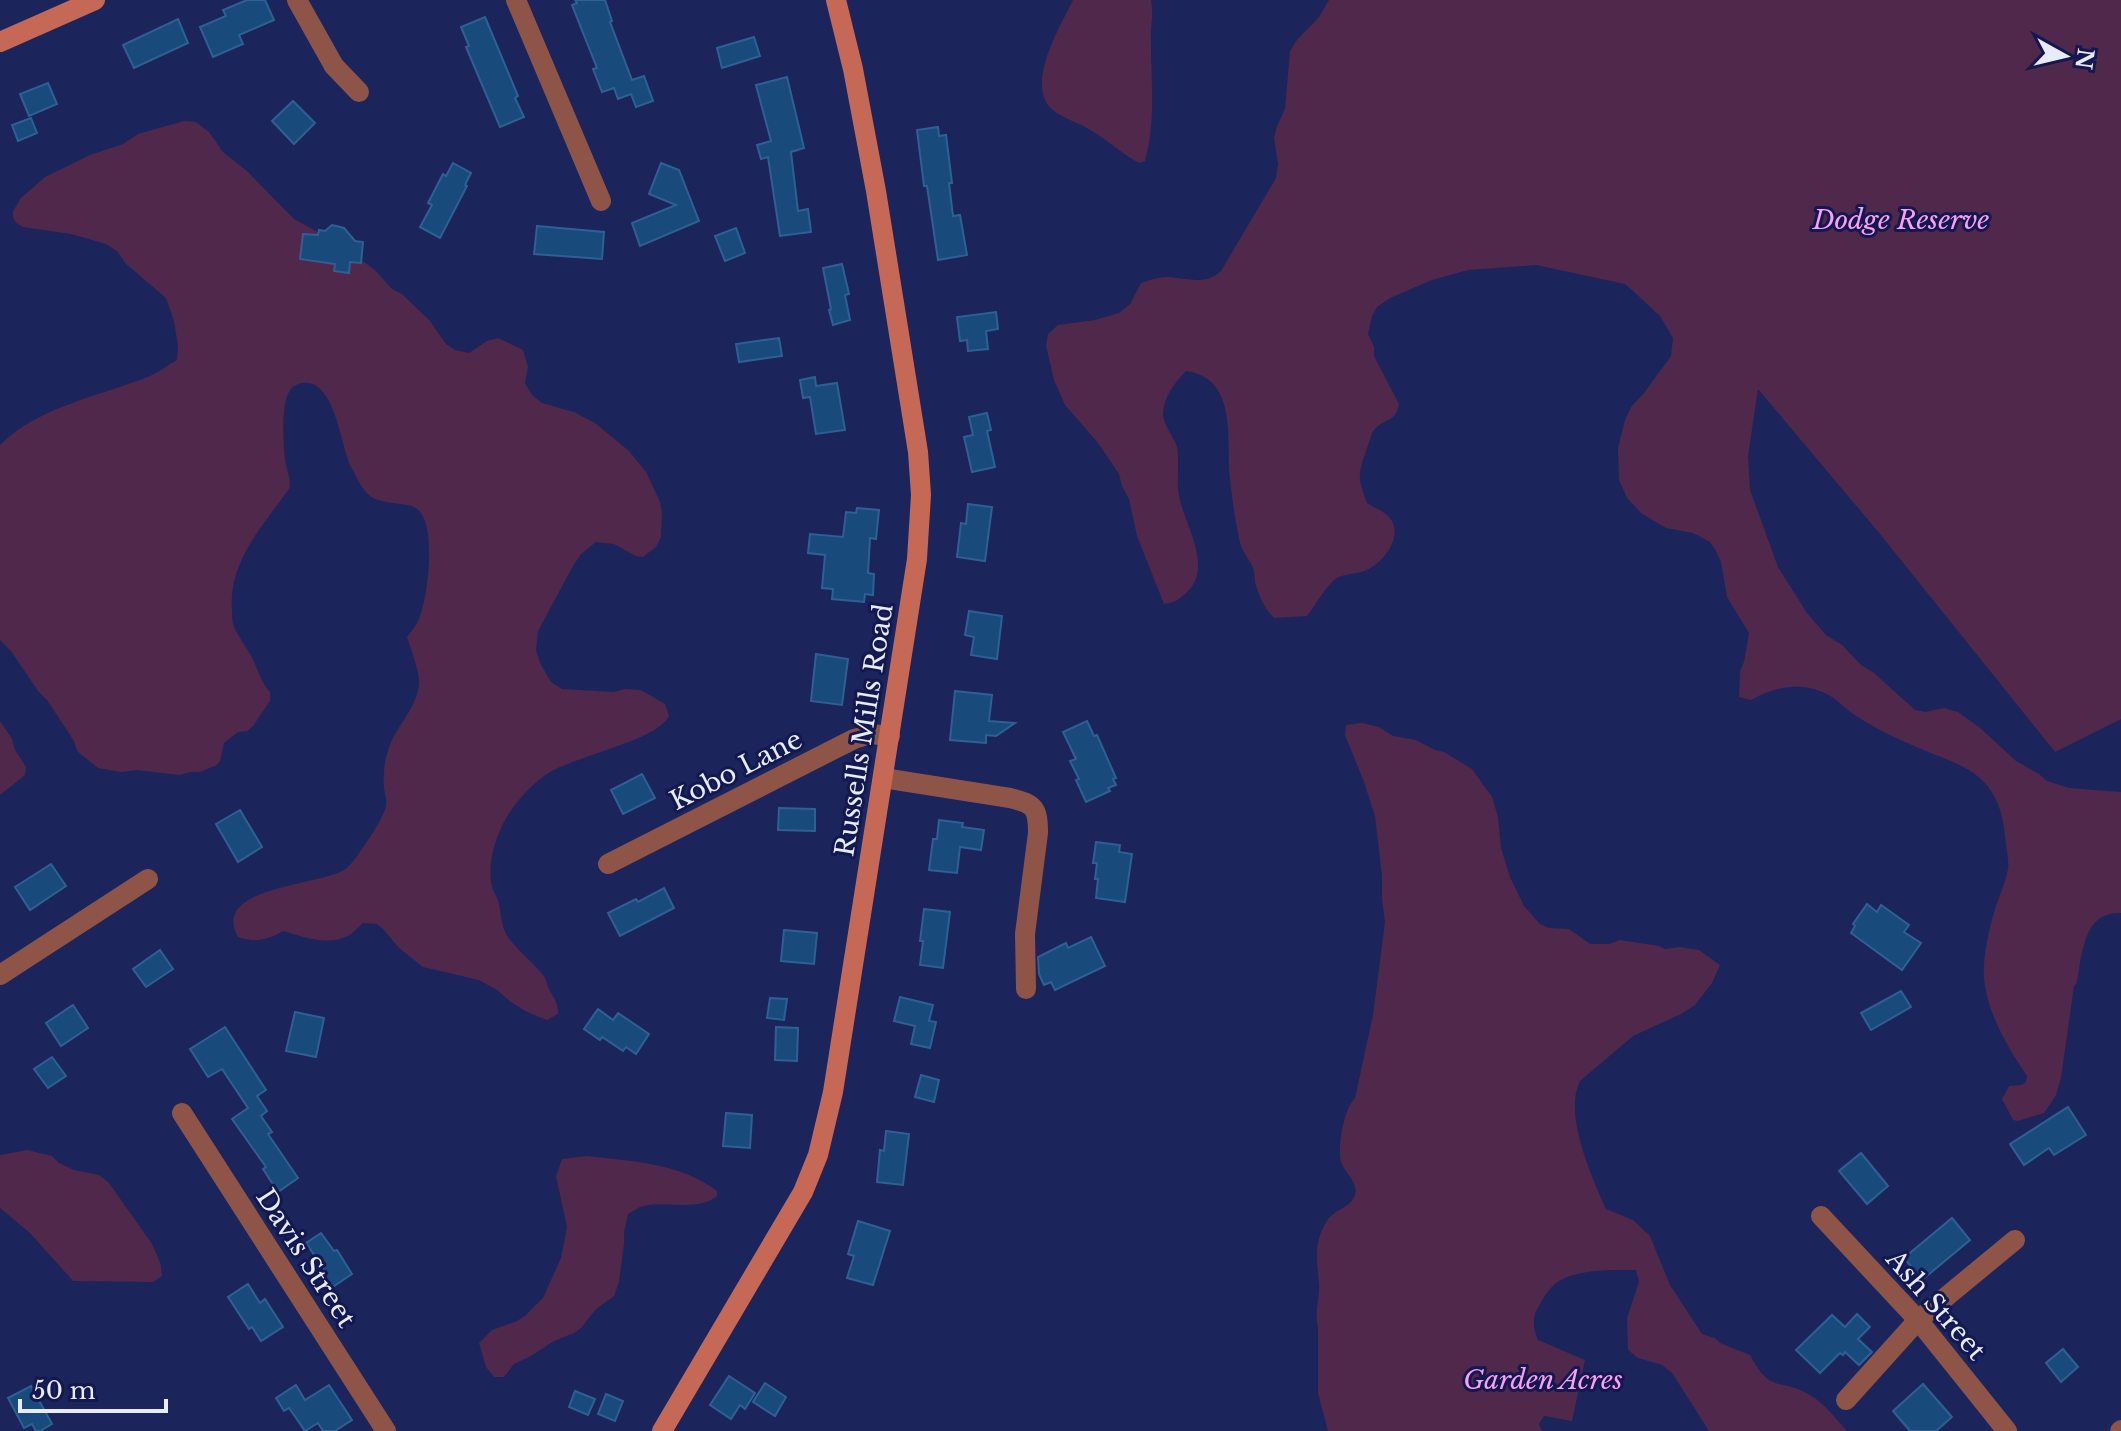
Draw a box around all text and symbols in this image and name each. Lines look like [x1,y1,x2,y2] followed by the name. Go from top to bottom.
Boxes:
[2025,16,2105,96] north arrow
[2069,47,2099,71] text: N
[1812,204,1989,236] park label: Dodge Reserve
[828,601,900,859] street label: Russells Mills Road
[665,723,807,817] street label: Kobo Lane
[249,1183,363,1333] street label: Davis Street
[1879,1243,1993,1367] street label: Ash Street
[20,1363,166,1413] scale bar
[1463,1364,1623,1396] park label: Garden Acres
[32,1376,96,1405] text: 50 m

